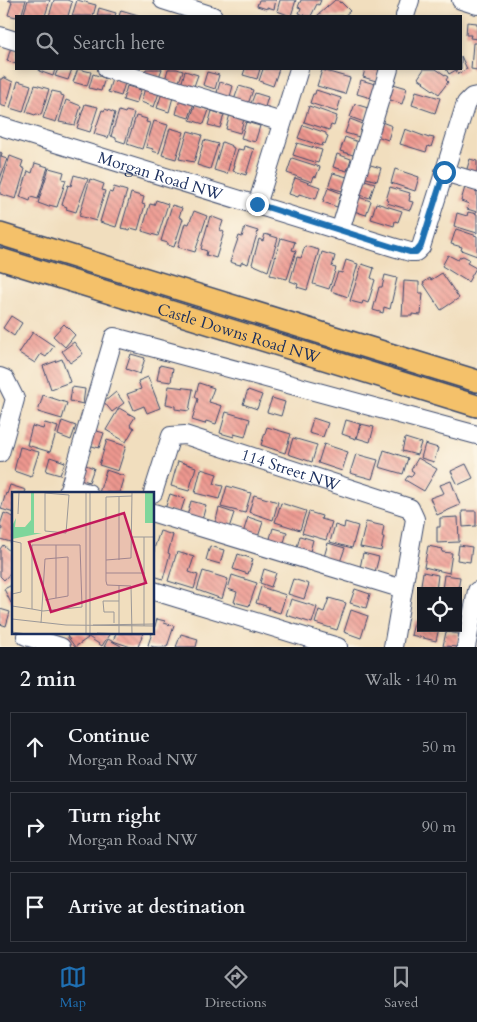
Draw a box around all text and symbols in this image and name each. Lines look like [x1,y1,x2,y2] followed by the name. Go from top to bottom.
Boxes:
[15,15,462,70] search box
[33,29,61,57] icon: search
[73,30,165,56] text: Search here
[95,147,226,206] street label: Morgan Road NW
[433,161,456,184] route start
[246,193,269,216] route end
[154,298,323,369] street label: Castle Downs Road NW
[238,444,343,497] street label: 114 Street NW
[12,492,155,634] inset map
[417,587,462,632] map controls
[417,587,462,632] button: locate
[20,665,76,694] text: 2 min
[365,669,457,691] text: Walk · 140 m
[68,723,150,749] text: Continue
[21,733,49,761] icon: ahead
[422,736,456,758] text: 50 m
[68,749,198,771] text: Morgan Road NW
[68,803,160,829] text: Turn right
[21,813,49,841] icon: right
[422,816,456,838] text: 90 m
[68,829,198,851] text: Morgan Road NW
[21,893,49,921] icon: arrive
[68,894,245,920] text: Arrive at destination
[59,963,87,1012] tab: Map
[205,963,266,1012] tab: Directions
[384,963,418,1012] tab: Saved

